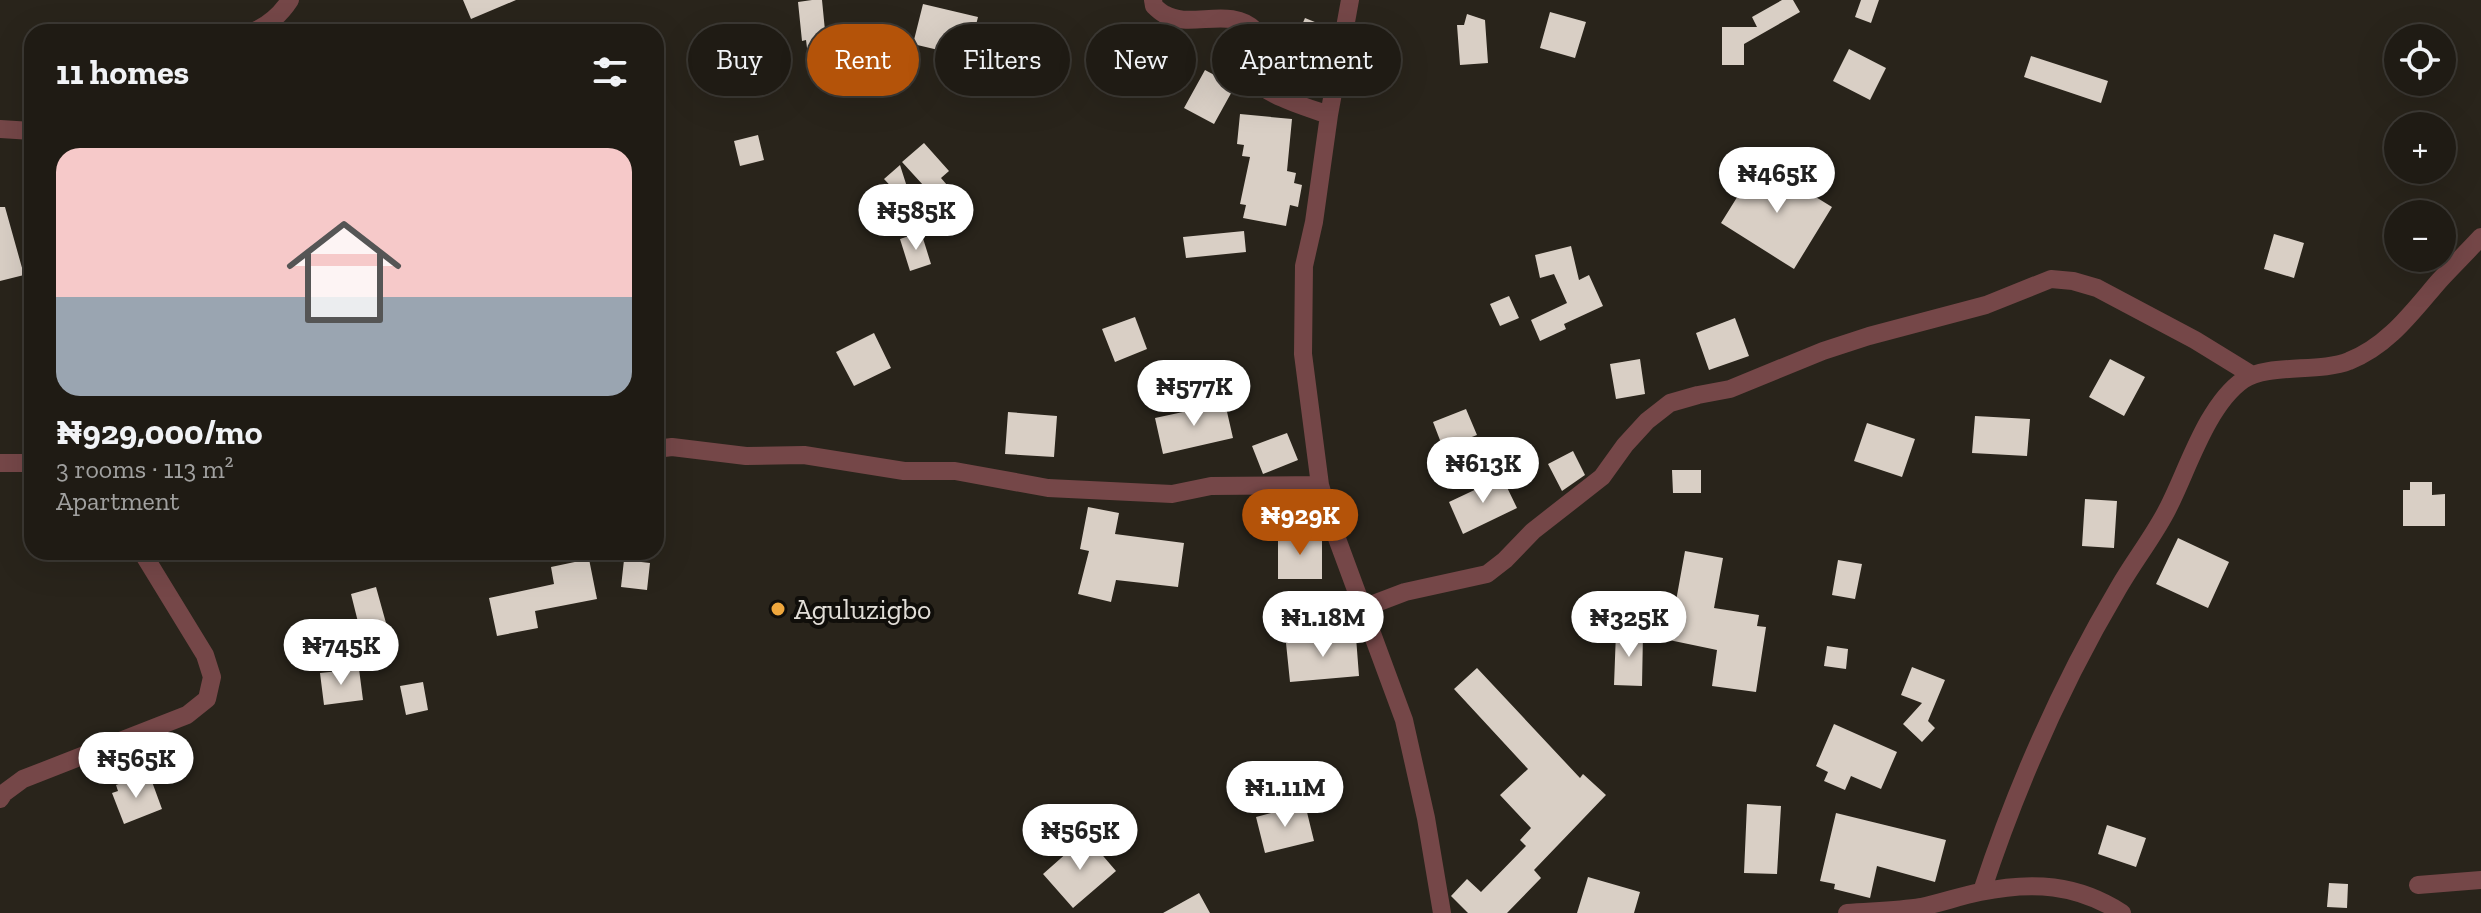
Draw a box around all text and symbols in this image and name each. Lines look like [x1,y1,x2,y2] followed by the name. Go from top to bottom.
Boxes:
[688,24,791,96] chip: Buy
[807,24,919,96] chip: Rent
[935,24,1070,96] chip: Filters
[1086,24,1196,96] chip: New
[1212,24,1401,96] chip: Apartment
[2384,24,2456,272] map controls
[2384,24,2456,96] button: locate
[588,50,632,94] icon: filters
[56,52,189,93] text: 11 homes
[2384,112,2456,184] button: +
[1721,147,1833,215] pin: ₦465K
[1737,157,1817,189] text: ₦465K
[860,184,972,252] pin: ₦585K
[876,194,956,226] text: ₦585K
[272,200,416,344] icon: home
[2384,200,2456,272] button: −
[1138,360,1250,428] pin: ₦577K
[1155,370,1233,402] text: ₦577K
[56,412,263,453] text: ₦929,000/mo
[1427,437,1539,505] pin: ₦613K
[1445,447,1521,479] text: ₦613K
[56,453,234,485] text: 3 rooms · 113 m²
[56,485,179,517] text: Apartment
[1244,489,1356,557] pin: ₦929K
[1260,499,1340,531] text: ₦929K
[1258,591,1388,659] pin: ₦1.18M
[1573,591,1685,659] pin: ₦325K
[794,593,931,626] place label: Aguluzigbo
[769,600,787,618] marker: Aguluzigbo
[1281,601,1365,633] text: ₦1.18M
[1589,601,1669,633] text: ₦325K
[285,619,397,687] pin: ₦745K
[302,629,380,661] text: ₦745K
[80,732,192,800] pin: ₦565K
[97,742,175,774] text: ₦565K
[1220,761,1350,829] pin: ₦1.11M
[1244,771,1326,803] text: ₦1.11M
[1024,804,1136,872] pin: ₦565K
[1041,814,1119,846] text: ₦565K

